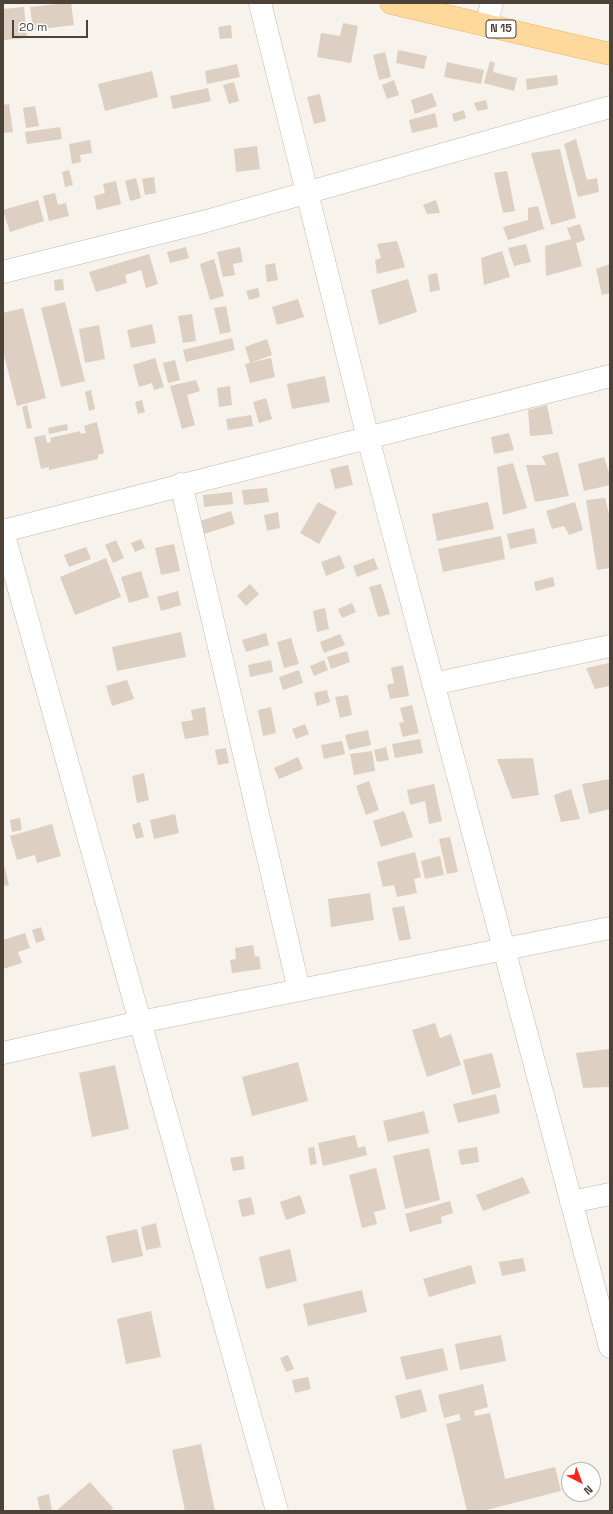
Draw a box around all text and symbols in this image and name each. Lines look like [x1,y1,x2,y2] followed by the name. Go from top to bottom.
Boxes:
[14,12,90,38] scale bar
[19,19,47,35] text: 20 m
[486,20,516,38] road number: N 15
[561,1462,601,1502] north arrow
[581,1483,596,1498] text: N

